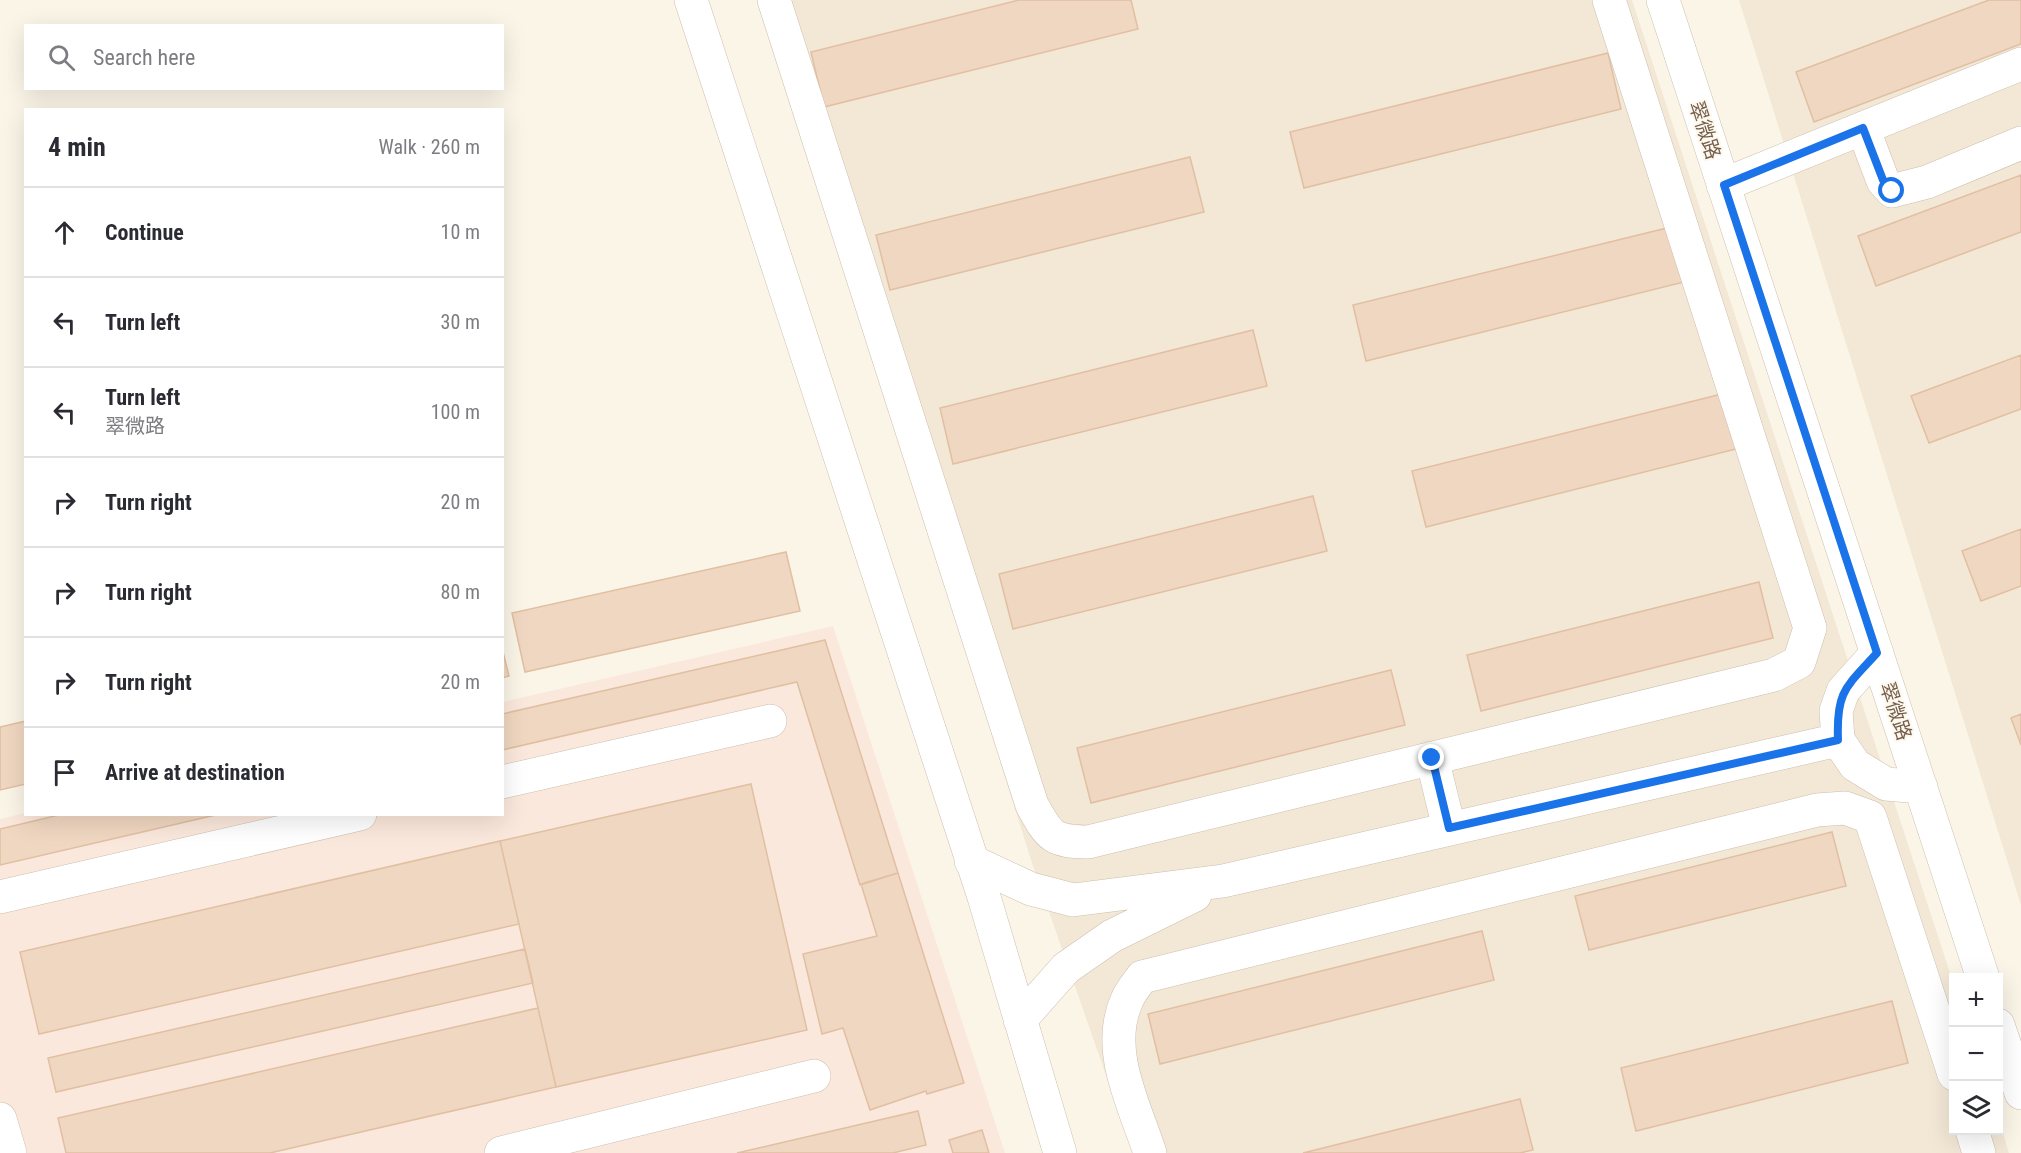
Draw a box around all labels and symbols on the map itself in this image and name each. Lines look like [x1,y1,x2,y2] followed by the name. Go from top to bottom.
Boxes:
[1684,98,1726,162] street label: 翠微路
[1878,177,1904,203] route start
[1875,679,1917,743] street label: 翠微路
[1418,744,1444,770] route end

